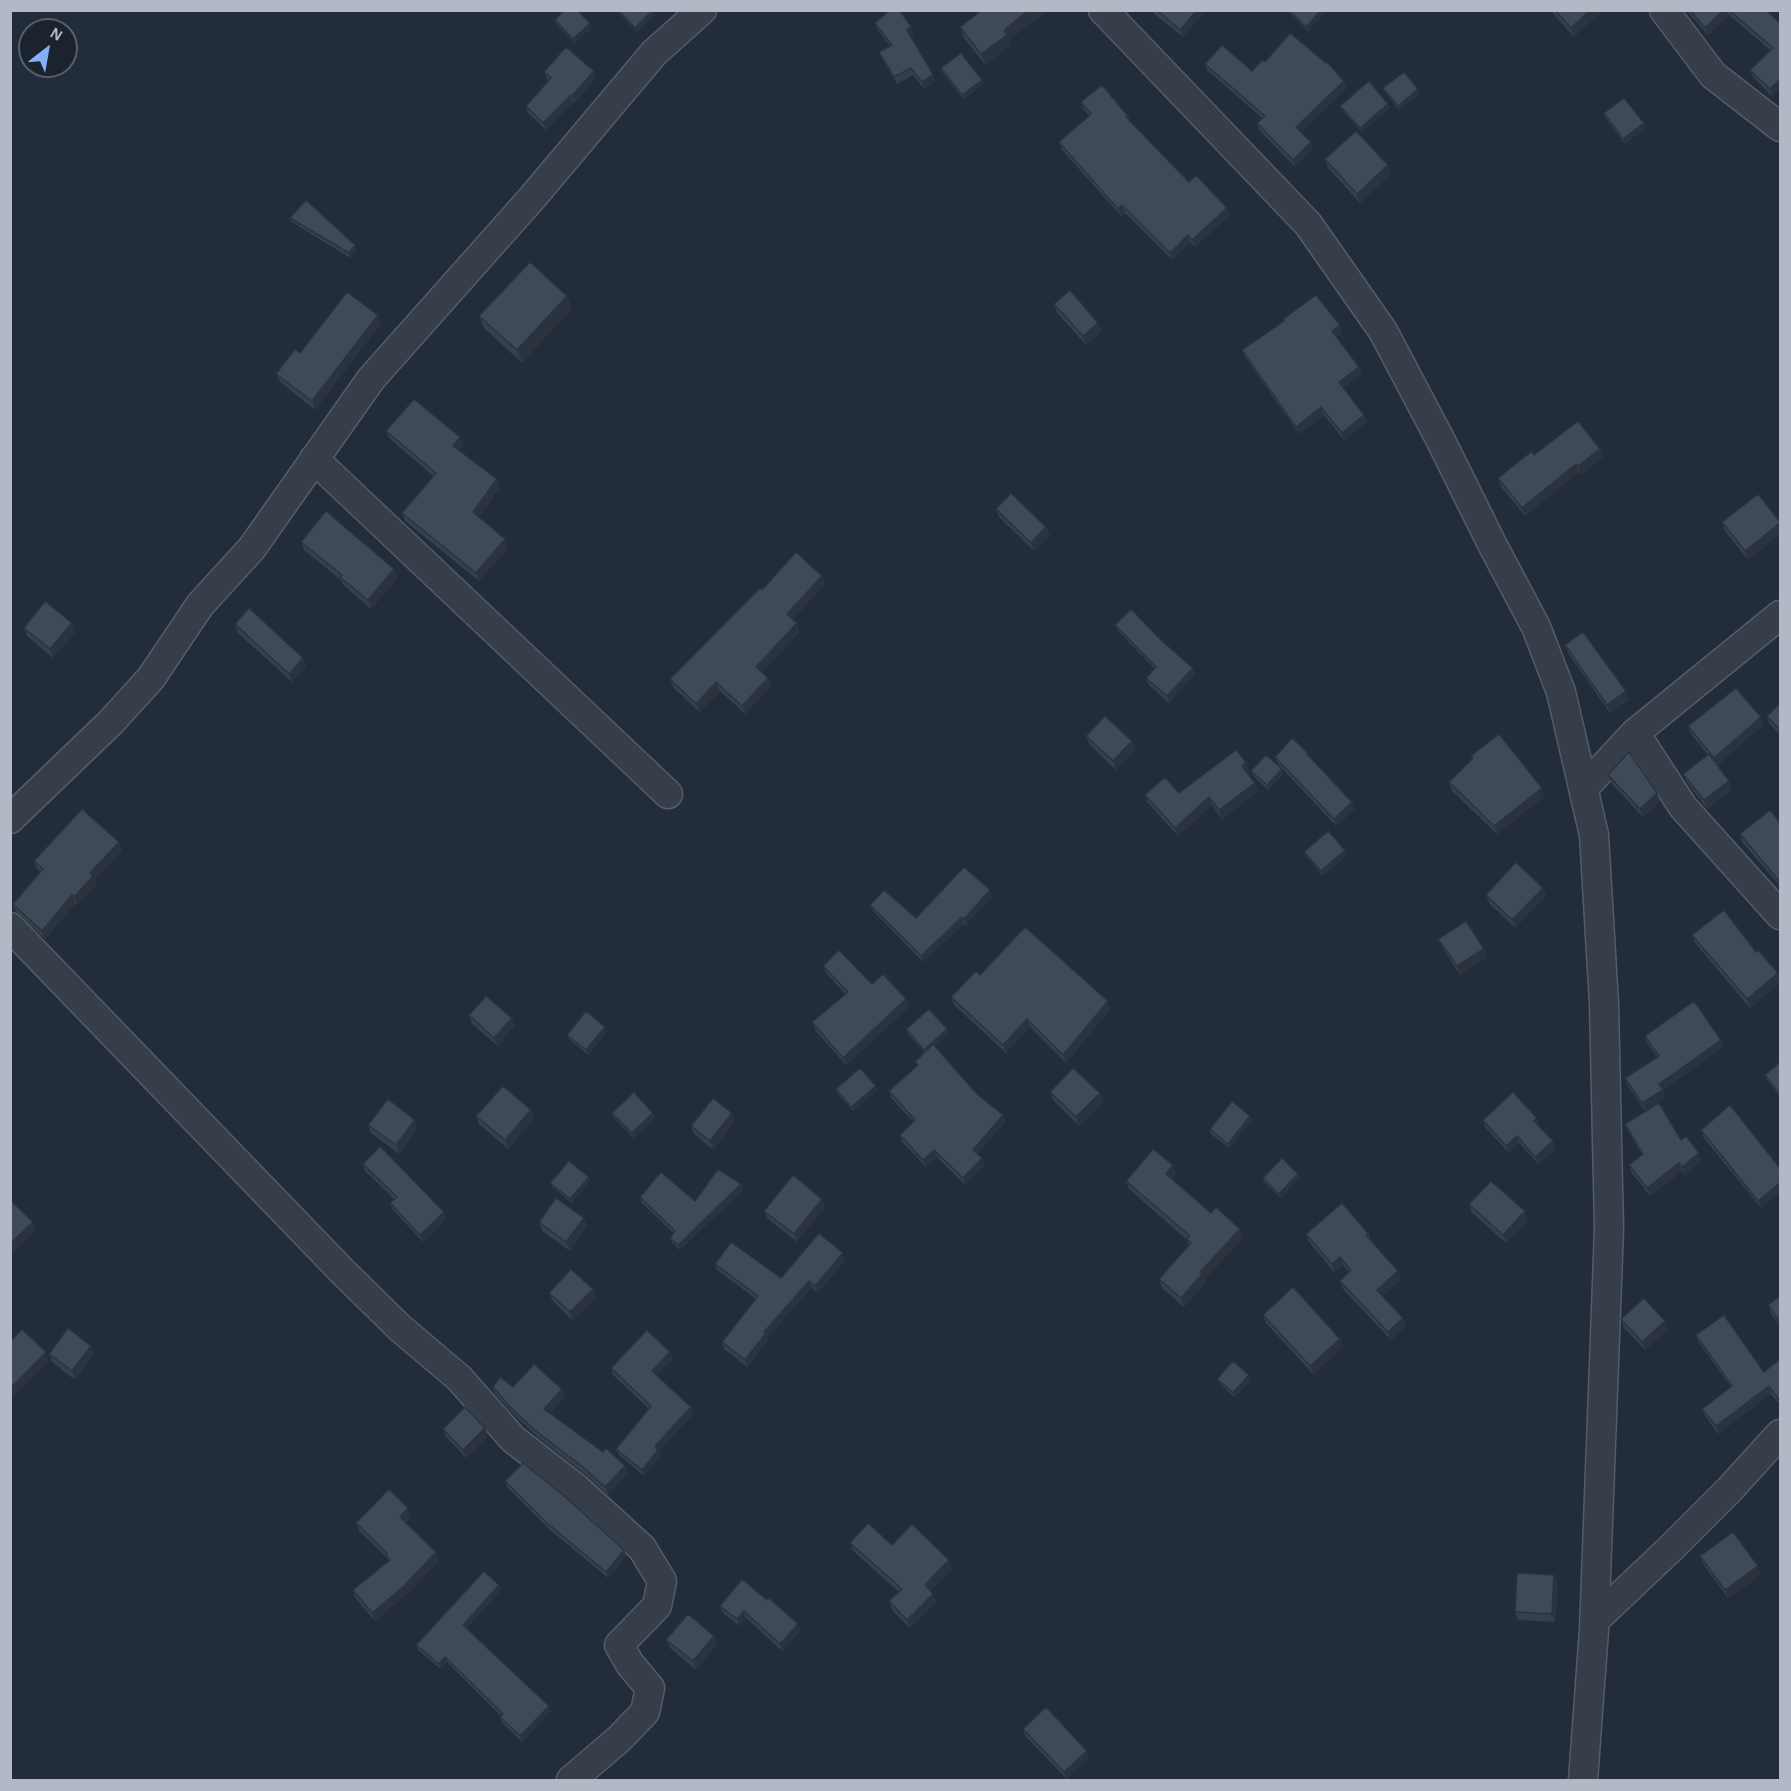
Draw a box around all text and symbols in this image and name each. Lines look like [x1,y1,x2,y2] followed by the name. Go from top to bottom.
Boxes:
[18,18,78,78] north arrow
[47,25,65,44] text: N

